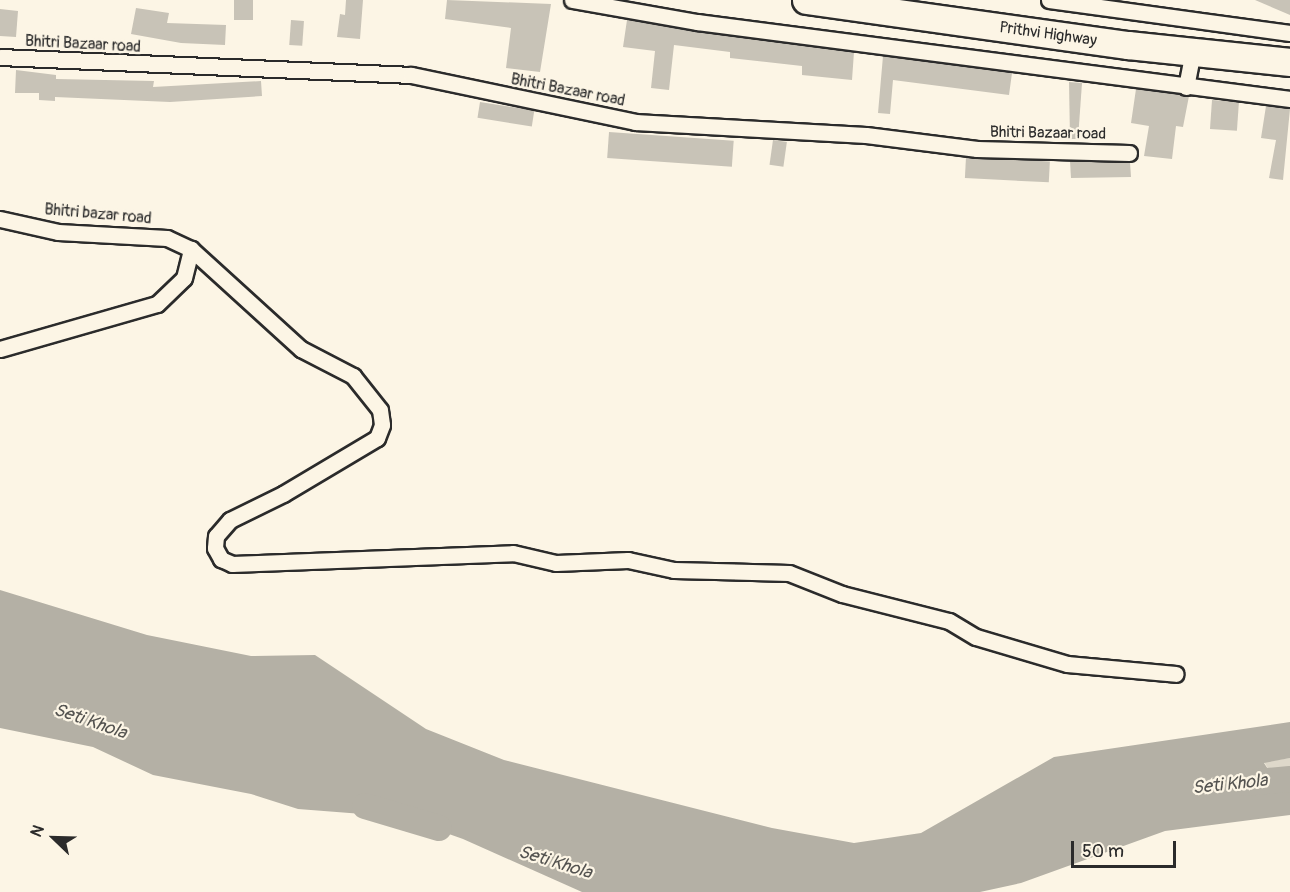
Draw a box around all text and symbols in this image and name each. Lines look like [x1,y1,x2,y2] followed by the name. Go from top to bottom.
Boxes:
[998,18,1098,50] street label: Prithvi Highway
[24,31,142,57] street label: Bhitri Bazaar road
[509,69,627,111] street label: Bhitri Bazaar road
[990,122,1106,144] street label: Bhitri Bazaar road
[44,200,152,228] street label: Bhitri bazar road
[51,700,129,744] water label: Seti Khola
[1191,770,1269,800] water label: Seti Khola
[24,808,84,868] north arrow
[26,822,49,840] text: N
[1074,829,1179,867] scale bar
[1082,840,1124,863] text: 50 m
[516,842,594,884] water label: Seti Khola

